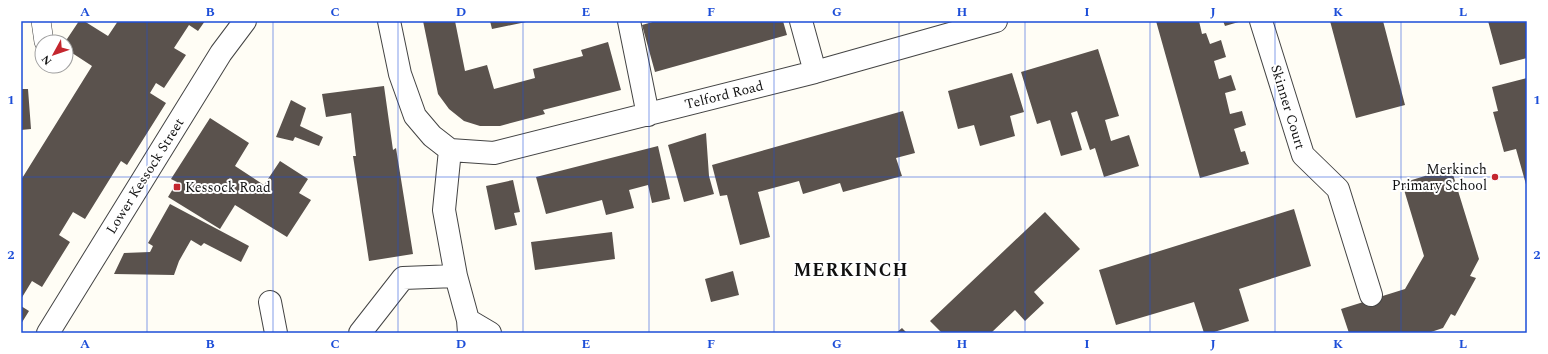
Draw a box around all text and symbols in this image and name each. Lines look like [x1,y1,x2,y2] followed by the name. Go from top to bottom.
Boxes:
[80,2,90,22] text: A
[205,2,215,22] text: B
[330,2,340,22] text: C
[456,2,466,22] text: D
[582,2,591,22] text: E
[707,2,715,22] text: F
[832,2,842,22] text: G
[957,2,968,22] text: H
[1084,2,1090,22] text: I
[1210,2,1216,22] text: J
[1333,2,1343,22] text: K
[1459,2,1467,22] text: L
[34,34,74,74] north arrow
[37,51,56,69] text: N
[1265,62,1311,152] street label: Skinner Court
[682,75,766,115] street label: Telford Road
[7,90,15,110] text: 1
[1533,90,1541,110] text: 1
[101,114,189,238] street label: Lower Kessock Street
[1392,159,1487,196] place label: Merkinch Primary School
[1490,172,1500,182] marker: Merkinch Primary School
[185,177,271,198] place label: Kessock Road
[172,182,182,192] marker: Kessock Road
[7,245,15,265] text: 2
[1533,245,1541,265] text: 2
[793,257,909,284] district label: MERKINCH
[80,334,90,354] text: A
[205,334,215,354] text: B
[330,334,340,354] text: C
[456,334,466,354] text: D
[582,334,591,354] text: E
[707,334,715,354] text: F
[832,334,842,354] text: G
[957,334,968,354] text: H
[1084,334,1090,354] text: I
[1210,334,1216,354] text: J
[1333,334,1343,354] text: K
[1459,334,1467,354] text: L

